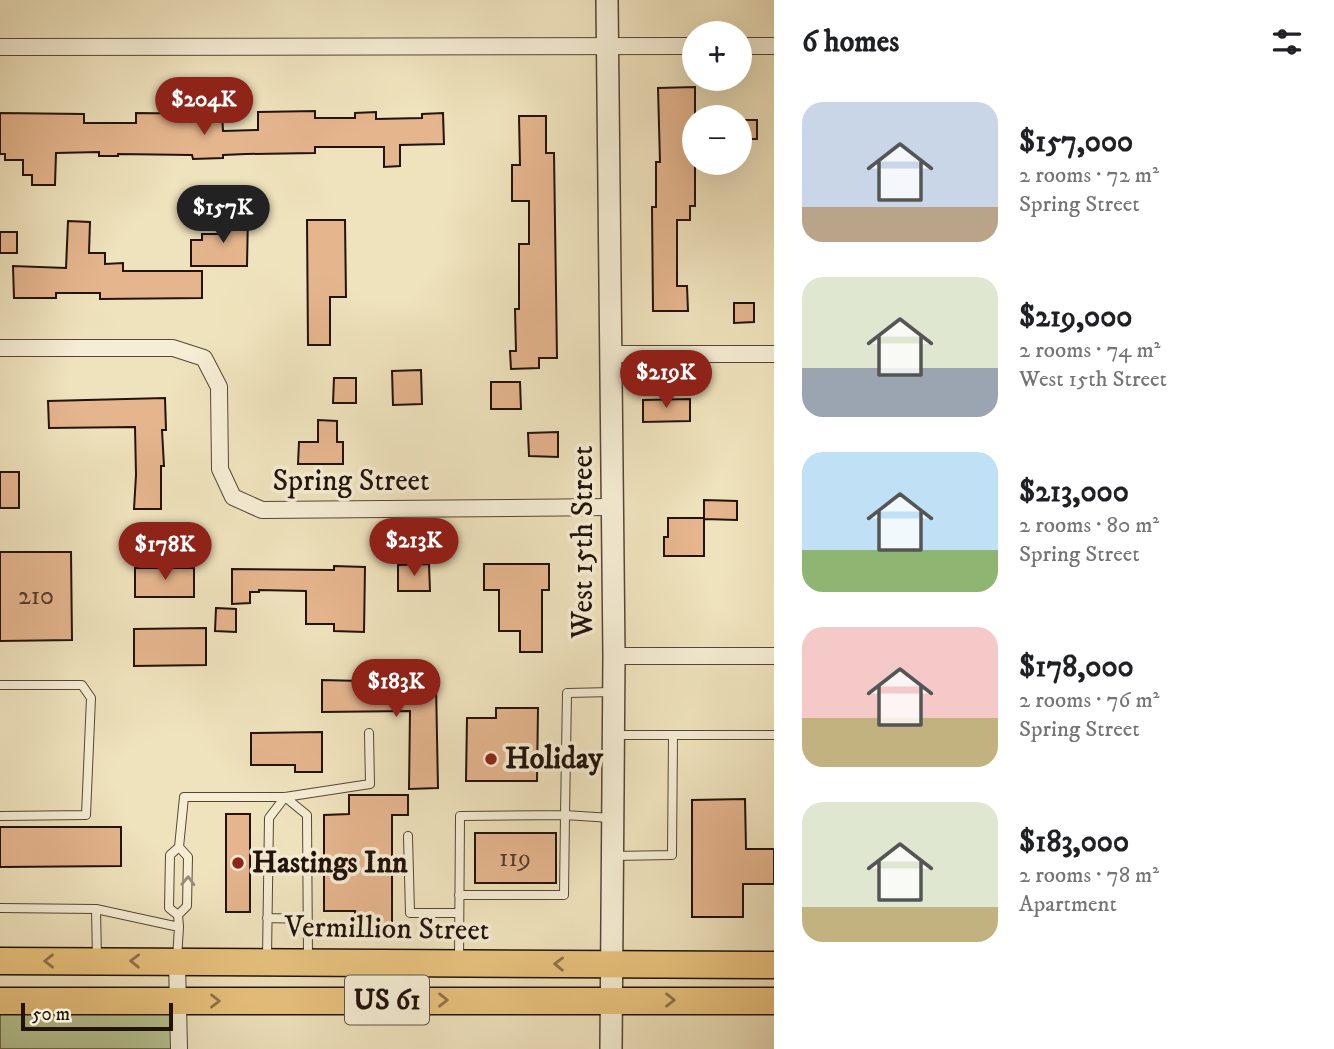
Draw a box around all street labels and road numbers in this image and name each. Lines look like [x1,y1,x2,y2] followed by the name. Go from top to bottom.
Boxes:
[565,446,602,640] street label: West 15th Street
[272,463,430,500] street label: Spring Street
[283,909,490,949] street label: Vermillion Street
[345,976,429,1024] road number: US 61

